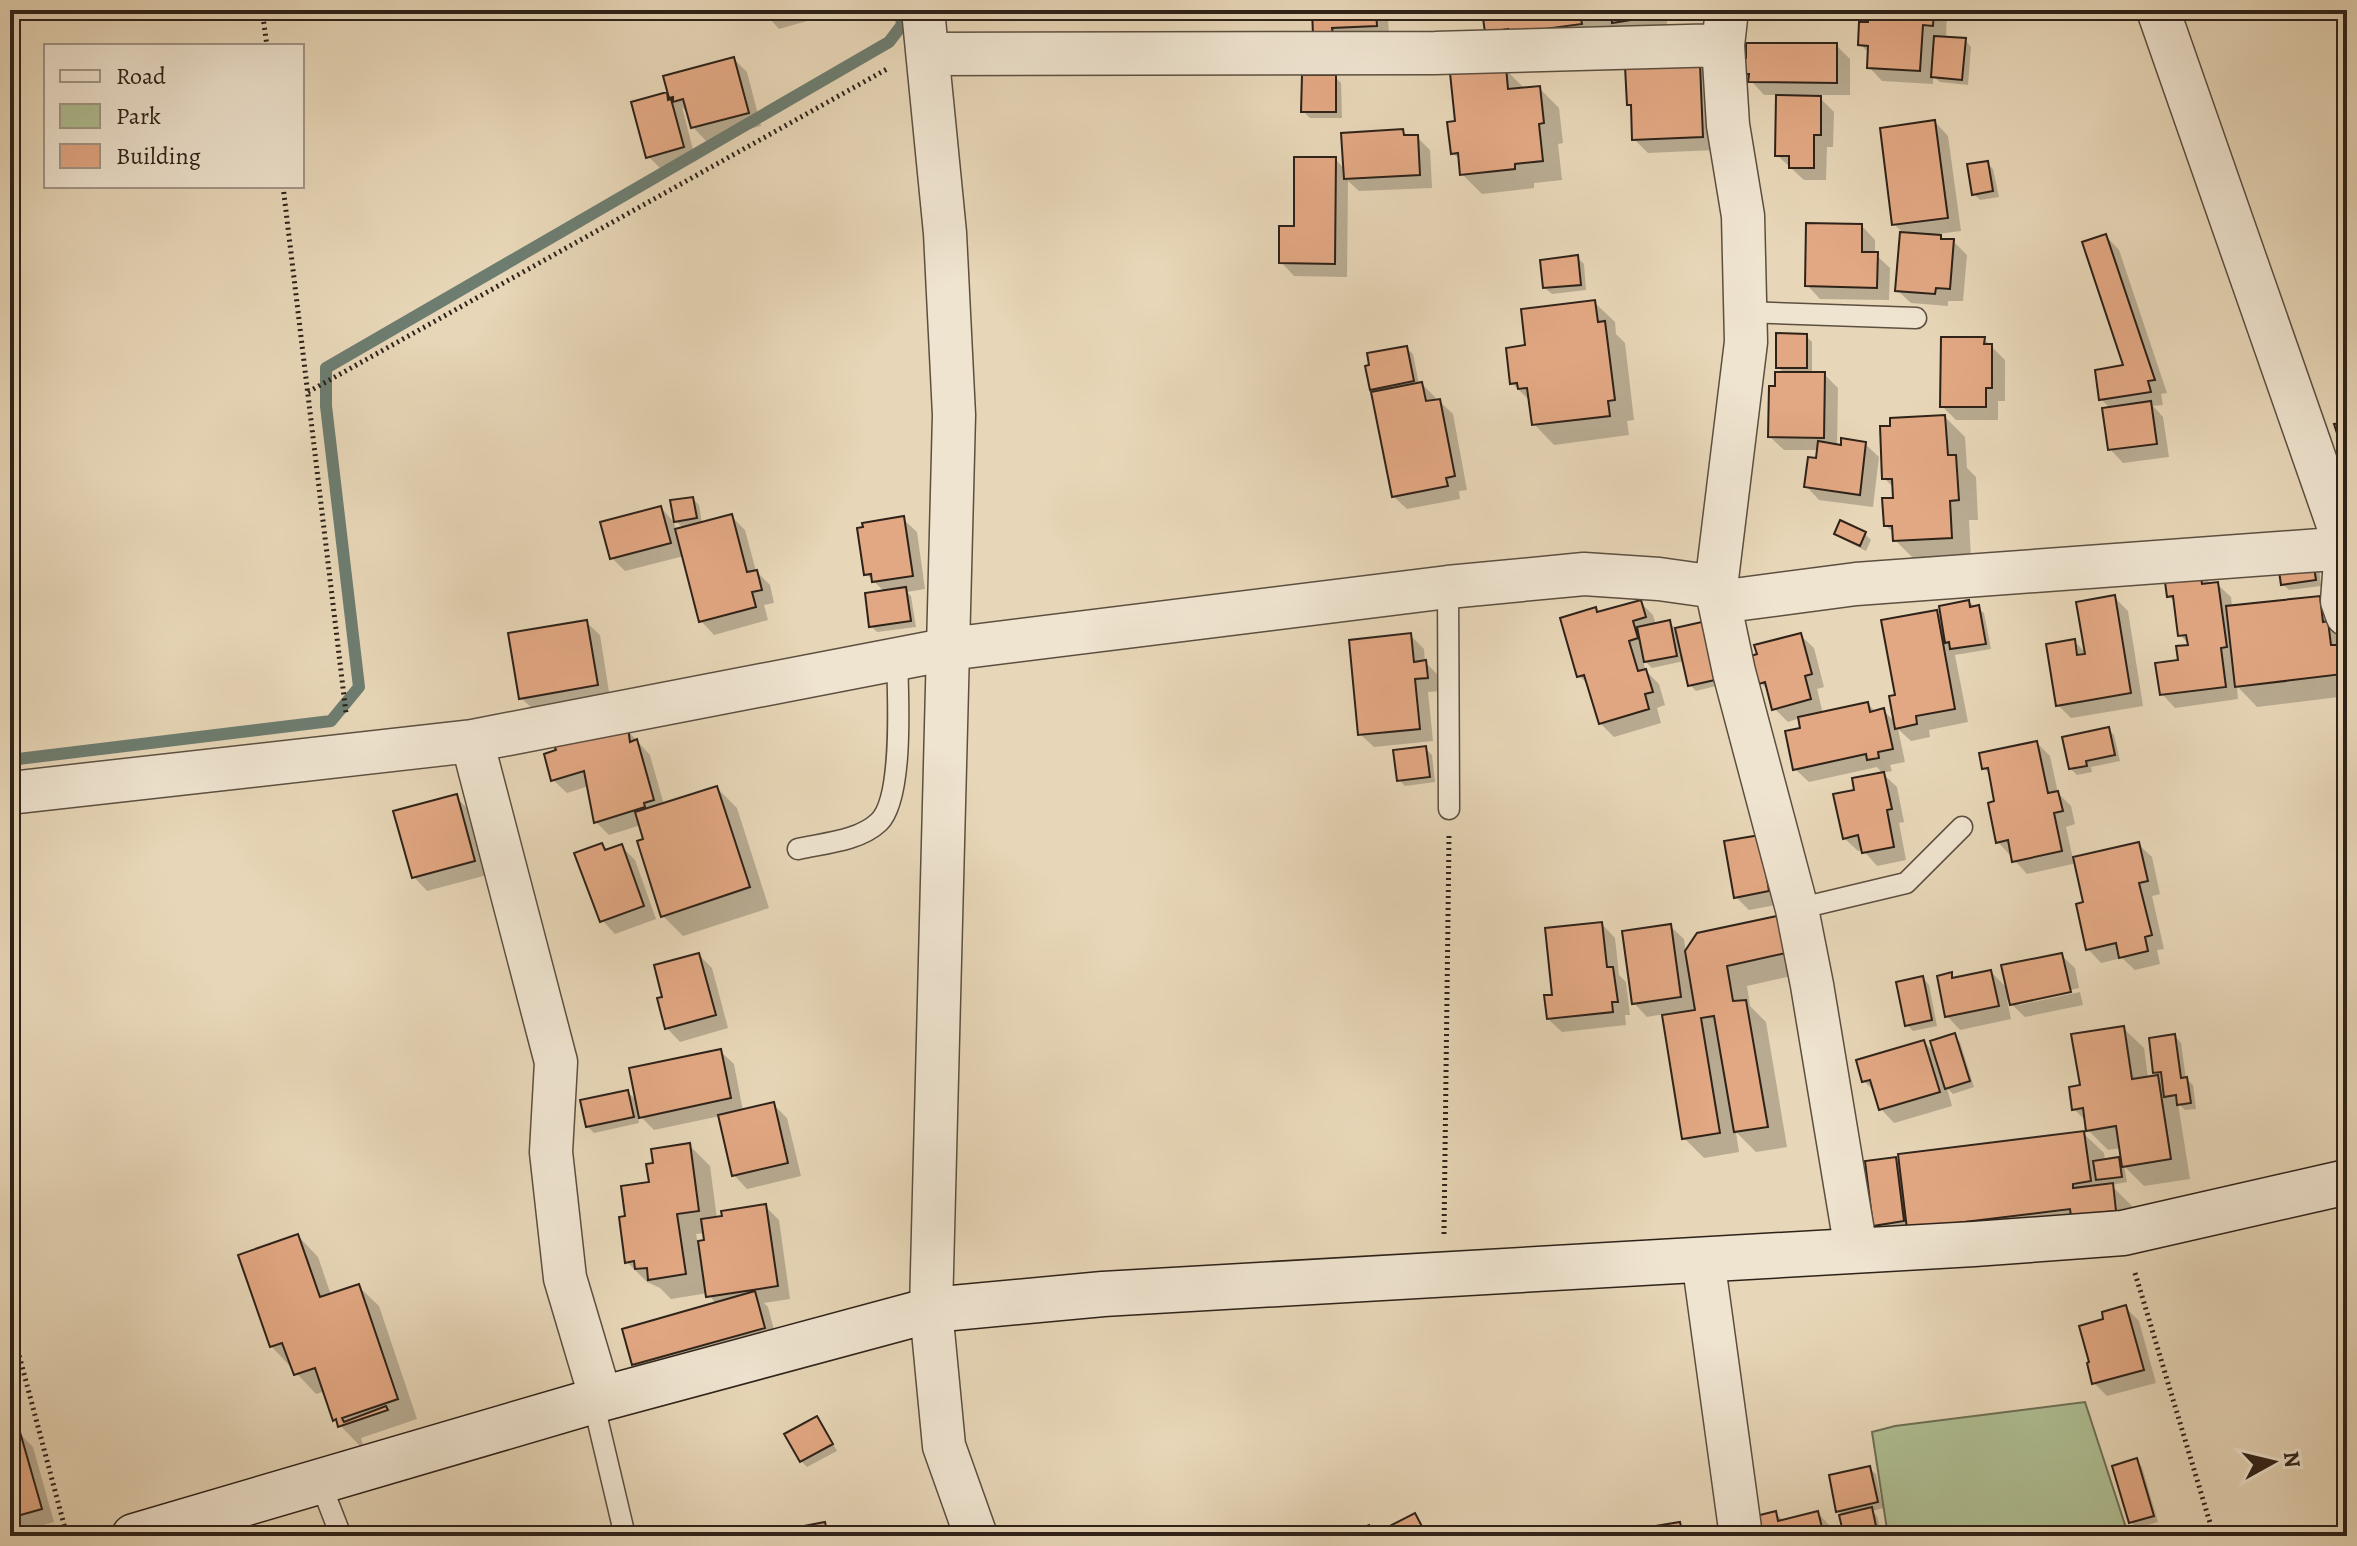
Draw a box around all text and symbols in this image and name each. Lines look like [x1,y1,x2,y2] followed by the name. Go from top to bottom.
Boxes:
[44,44,304,188] legend
[116,60,166,92] text: Road
[116,100,161,132] text: Park
[116,140,201,172] text: Building
[2233,1422,2313,1502] north arrow
[2276,1449,2308,1469] text: N

